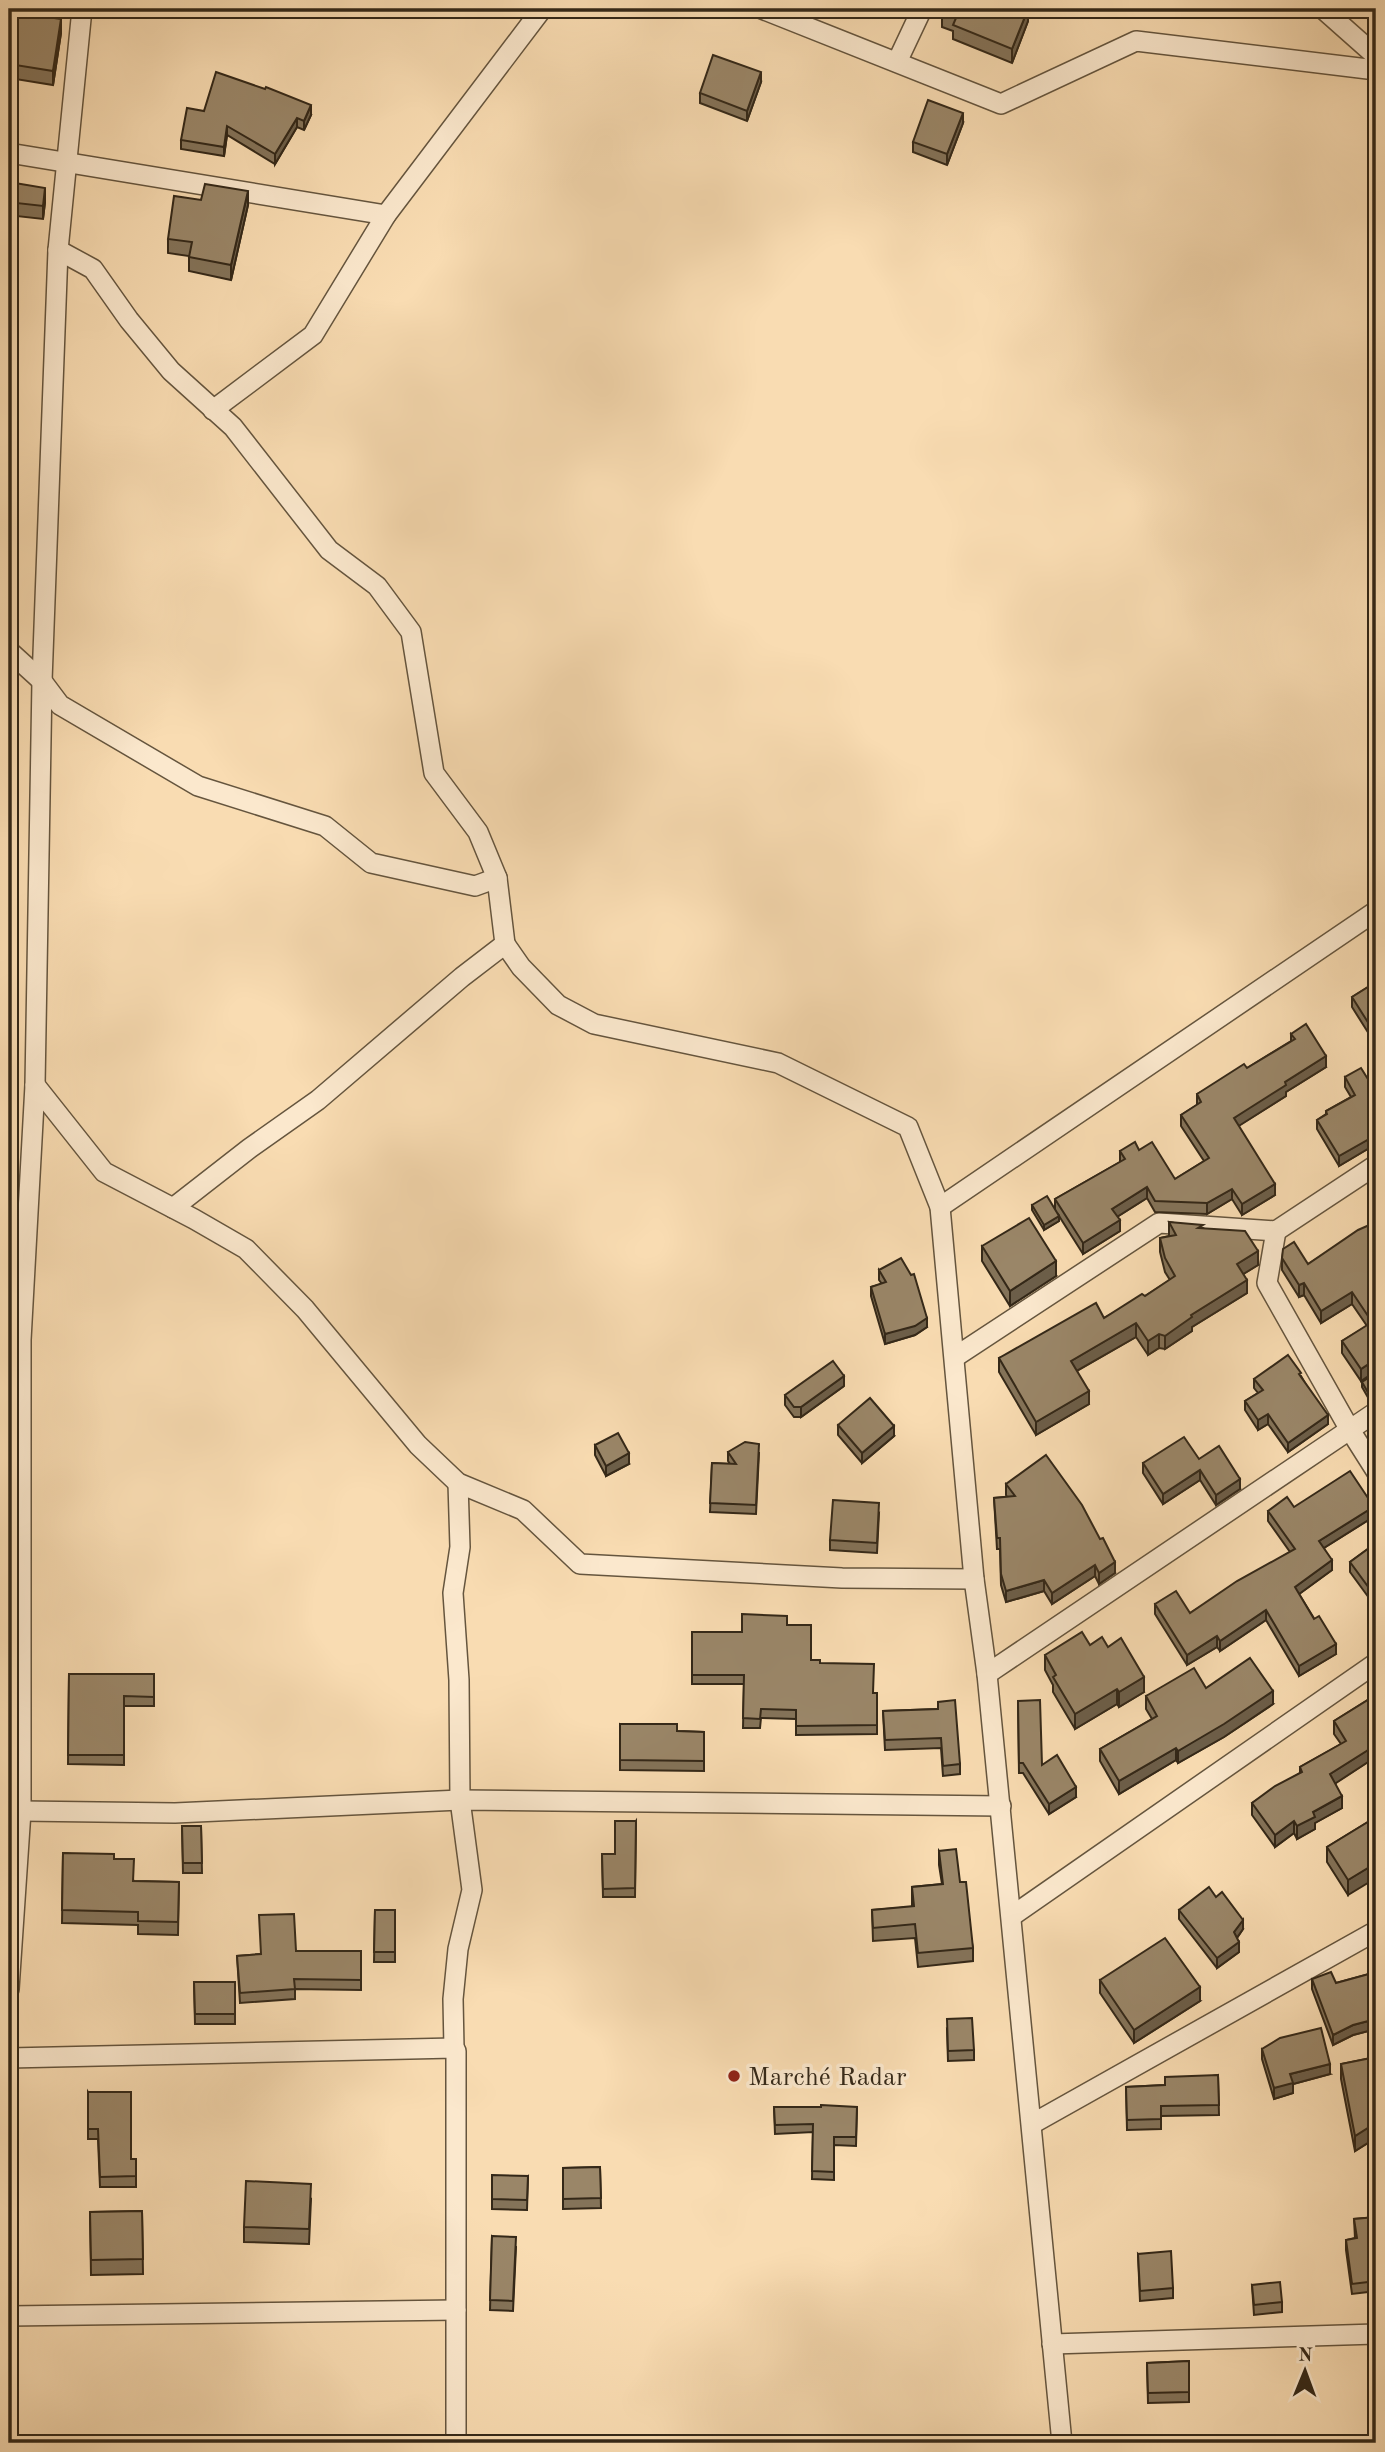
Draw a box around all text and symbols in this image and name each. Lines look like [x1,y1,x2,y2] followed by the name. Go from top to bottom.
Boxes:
[748,2065,907,2091] place label: Marché Radar
[726,2068,742,2084] marker: Marché Radar
[1270,2336,1340,2406] north arrow
[1298,2347,1313,2366] text: N

